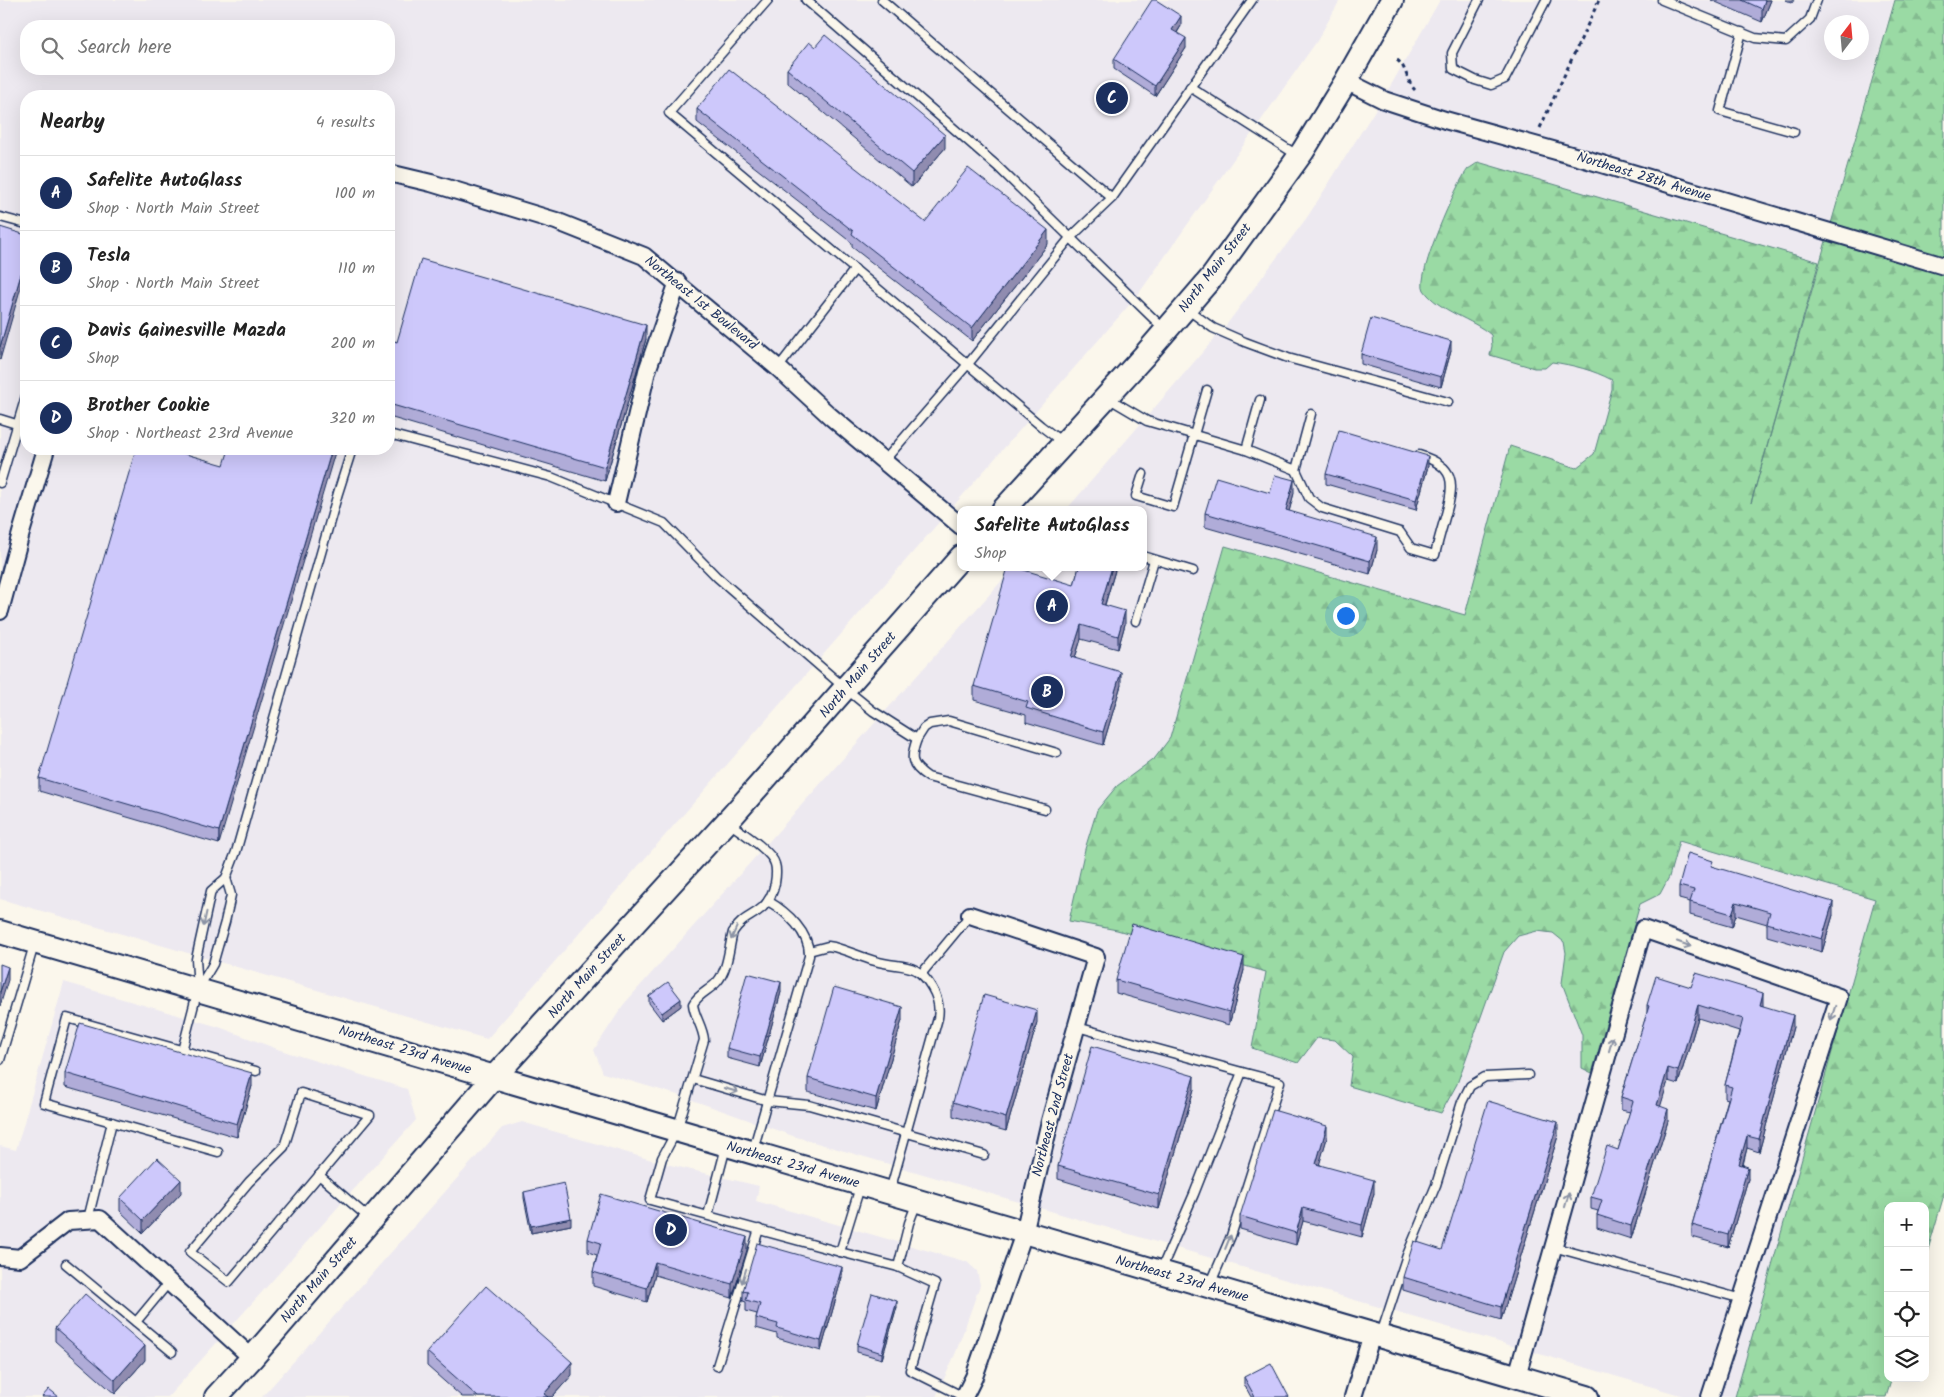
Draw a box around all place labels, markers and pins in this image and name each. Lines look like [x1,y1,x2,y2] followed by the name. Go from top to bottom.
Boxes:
[1096,79,1128,117] pin: C
[1036,587,1068,625] pin: A
[1031,673,1063,711] pin: B
[655,1211,687,1249] pin: D

